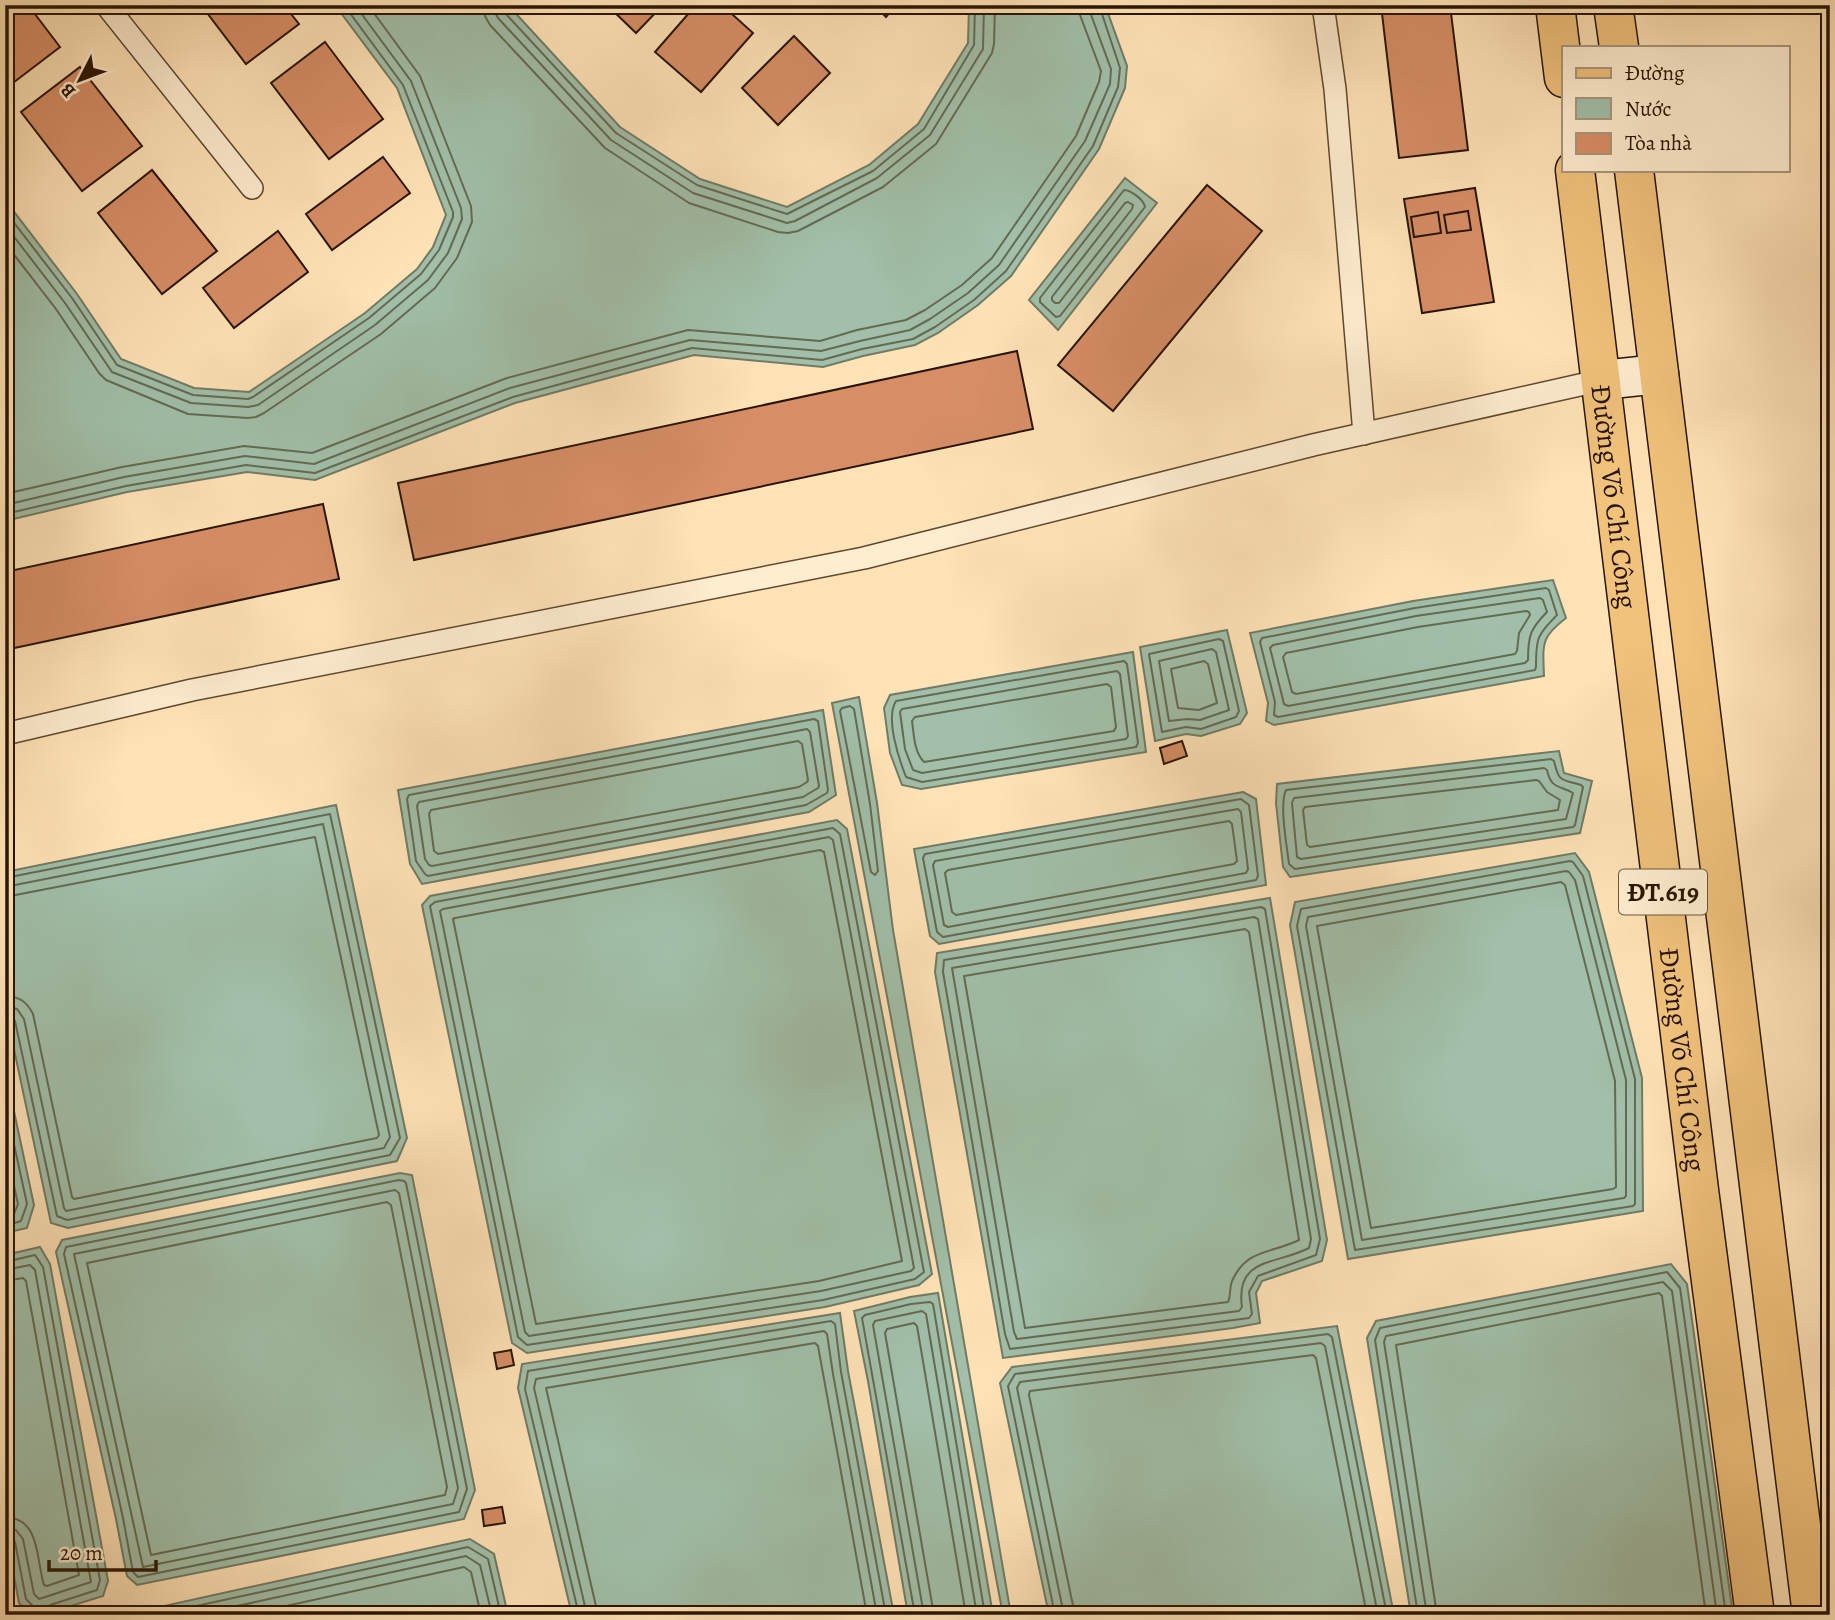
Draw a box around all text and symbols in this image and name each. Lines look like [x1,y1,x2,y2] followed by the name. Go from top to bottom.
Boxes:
[46,46,116,116] north arrow
[1562,46,1790,172] legend
[1625,59,1685,87] text: Đường
[54,78,82,104] text: B
[1625,95,1672,123] text: Nước
[1625,129,1692,157] text: Tòa nhà
[1581,382,1646,611] street label: Đường Võ Chí Công
[1619,870,1707,914] road number: ĐT.619
[1650,945,1715,1174] street label: Đường Võ Chí Công
[49,1529,156,1573] scale bar
[60,1539,103,1567] text: 20 m

